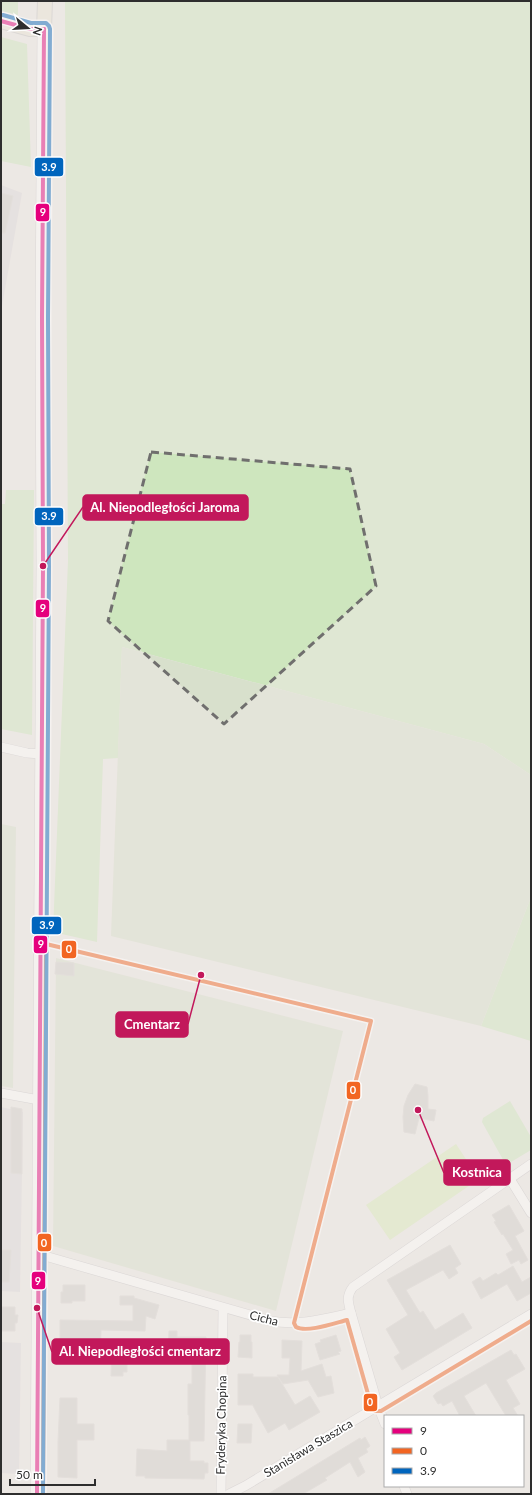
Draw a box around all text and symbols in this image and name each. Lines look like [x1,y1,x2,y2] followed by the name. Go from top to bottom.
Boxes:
[8,8,48,48] north arrow
[30,25,45,37] text: N
[34,157,64,177] line badge: 3.9
[41,160,57,173] text: 3.9
[35,203,50,222] line badge: 9
[40,205,46,218] text: 9
[83,495,248,520] callout: Al. Niepodległości Jaroma
[89,499,240,515] text: Al. Niepodległości Jaroma
[34,507,64,526] line badge: 3.9
[41,509,57,522] text: 3.9
[35,599,50,618] line badge: 9
[40,601,46,614] text: 9
[31,916,62,935] line badge: 3.9
[39,918,55,931] text: 3.9
[33,935,48,954] line badge: 9
[38,937,44,950] text: 9
[61,940,77,959] line badge: 0
[66,942,73,955] text: 0
[116,1012,188,1037] callout: Cmentarz
[124,1016,180,1032] text: Cmentarz
[346,1081,361,1100] line badge: 0
[350,1083,357,1096] text: 0
[444,1160,510,1185] callout: Kostnica
[452,1164,502,1180] text: Kostnica
[37,1233,52,1252] line badge: 0
[41,1236,48,1249] text: 0
[31,1271,46,1290] line badge: 9
[35,1274,41,1287] text: 9
[248,1307,280,1329] street label: Cicha
[52,1339,229,1364] callout: Al. Niepodległości cmentarz
[58,1343,221,1359] text: Al. Niepodległości cmentarz
[213,1375,229,1475] street label: Fryderyka Chopina
[363,1393,378,1412] line badge: 0
[367,1395,374,1408] text: 0
[384,1415,524,1487] legend
[261,1416,355,1480] street label: Stanisława Staszica
[420,1423,427,1438] text: 9
[420,1443,427,1458] text: 0
[10,1461,95,1487] scale bar
[420,1463,437,1478] text: 3.9
[16,1467,43,1482] text: 50 m

